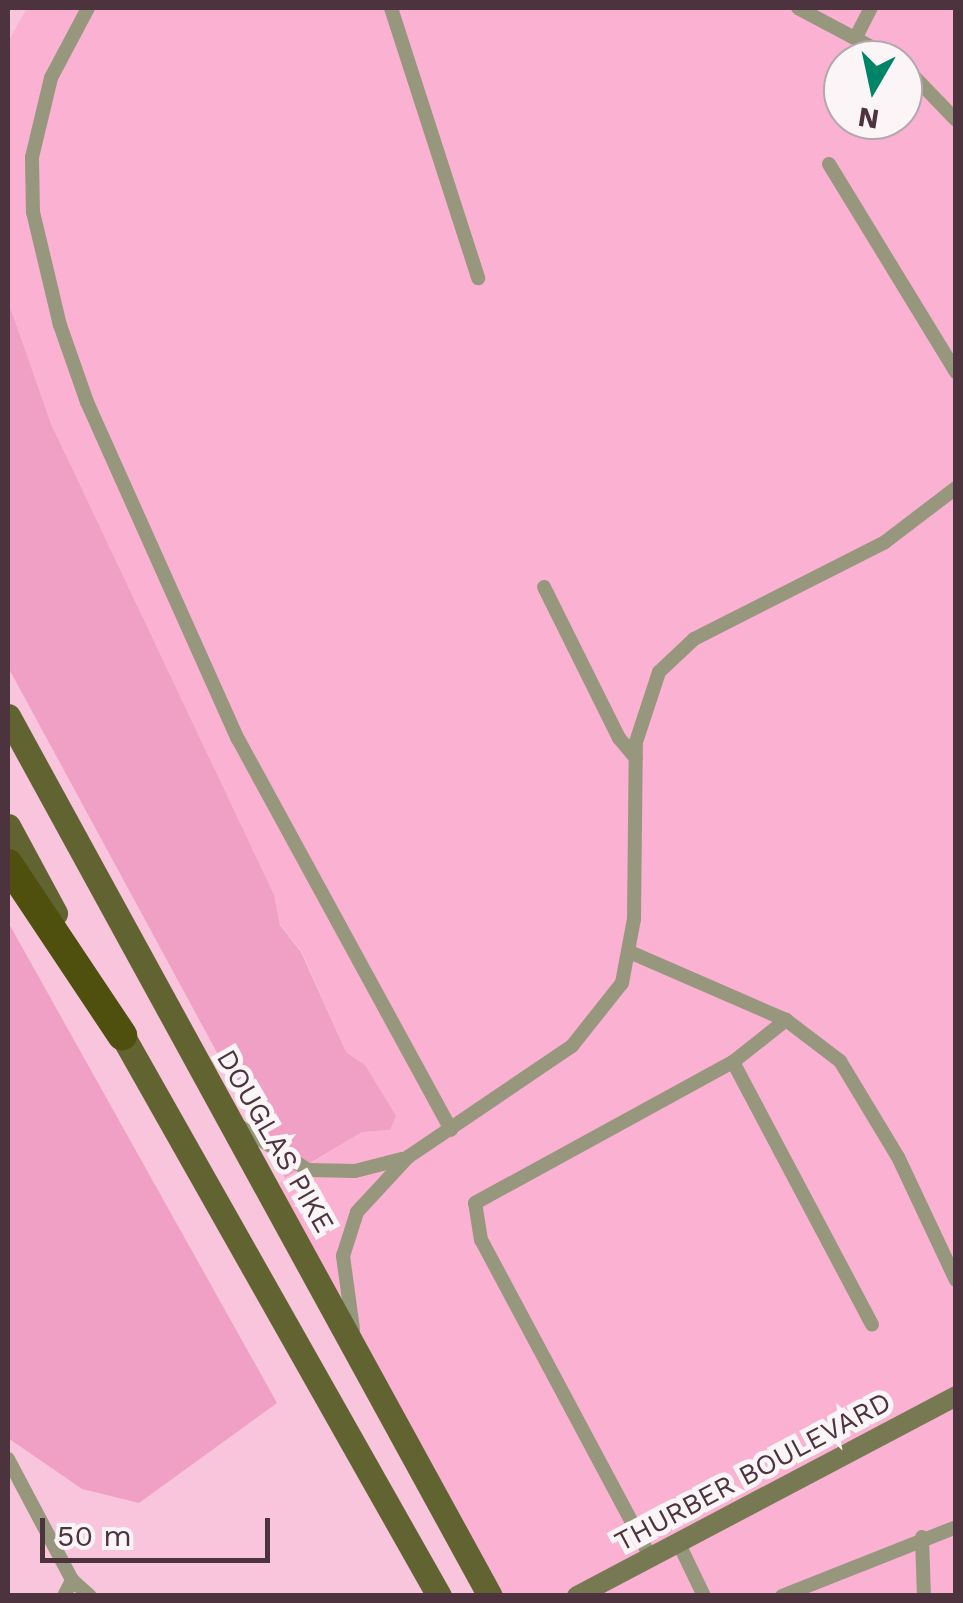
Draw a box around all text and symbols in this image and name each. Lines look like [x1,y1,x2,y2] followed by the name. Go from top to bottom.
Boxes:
[823,40,923,140] north arrow
[856,100,881,136] text: N
[209,1044,341,1238] street label: DOUGLAS PIKE
[609,1385,897,1559] street label: THURBER BOULEVARD
[45,1498,275,1560] scale bar
[57,1518,132,1553] text: 50 m

